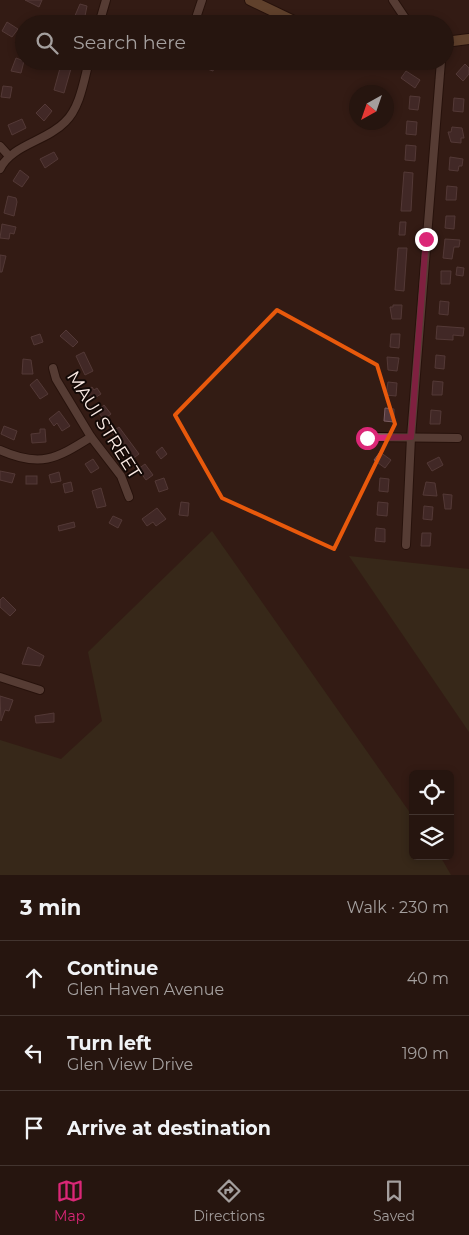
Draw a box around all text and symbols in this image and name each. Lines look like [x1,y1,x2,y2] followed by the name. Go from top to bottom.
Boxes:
[15,15,454,70] search box
[33,29,61,57] icon: search
[73,31,186,54] text: Search here
[349,85,394,130] north arrow
[415,228,438,251] route end
[62,367,146,483] street label: MAUI STREET
[356,427,379,450] route start
[409,770,454,860] map controls
[409,770,454,815] button: locate
[409,815,454,860] button: layers
[20,895,81,920] text: 3 min
[347,898,449,917] text: Walk · 230 m
[67,957,158,980] text: Continue
[20,964,48,992] icon: ahead
[407,969,449,988] text: 40 m
[67,980,224,999] text: Glen Haven Avenue
[67,1032,152,1055] text: Turn left
[20,1039,48,1067] icon: left
[402,1044,449,1063] text: 190 m
[67,1055,193,1074] text: Glen View Drive
[20,1114,48,1142] icon: arrive
[67,1117,271,1140] text: Arrive at destination
[54,1177,85,1225] tab: Map
[193,1177,265,1225] tab: Directions
[373,1177,415,1225] tab: Saved

